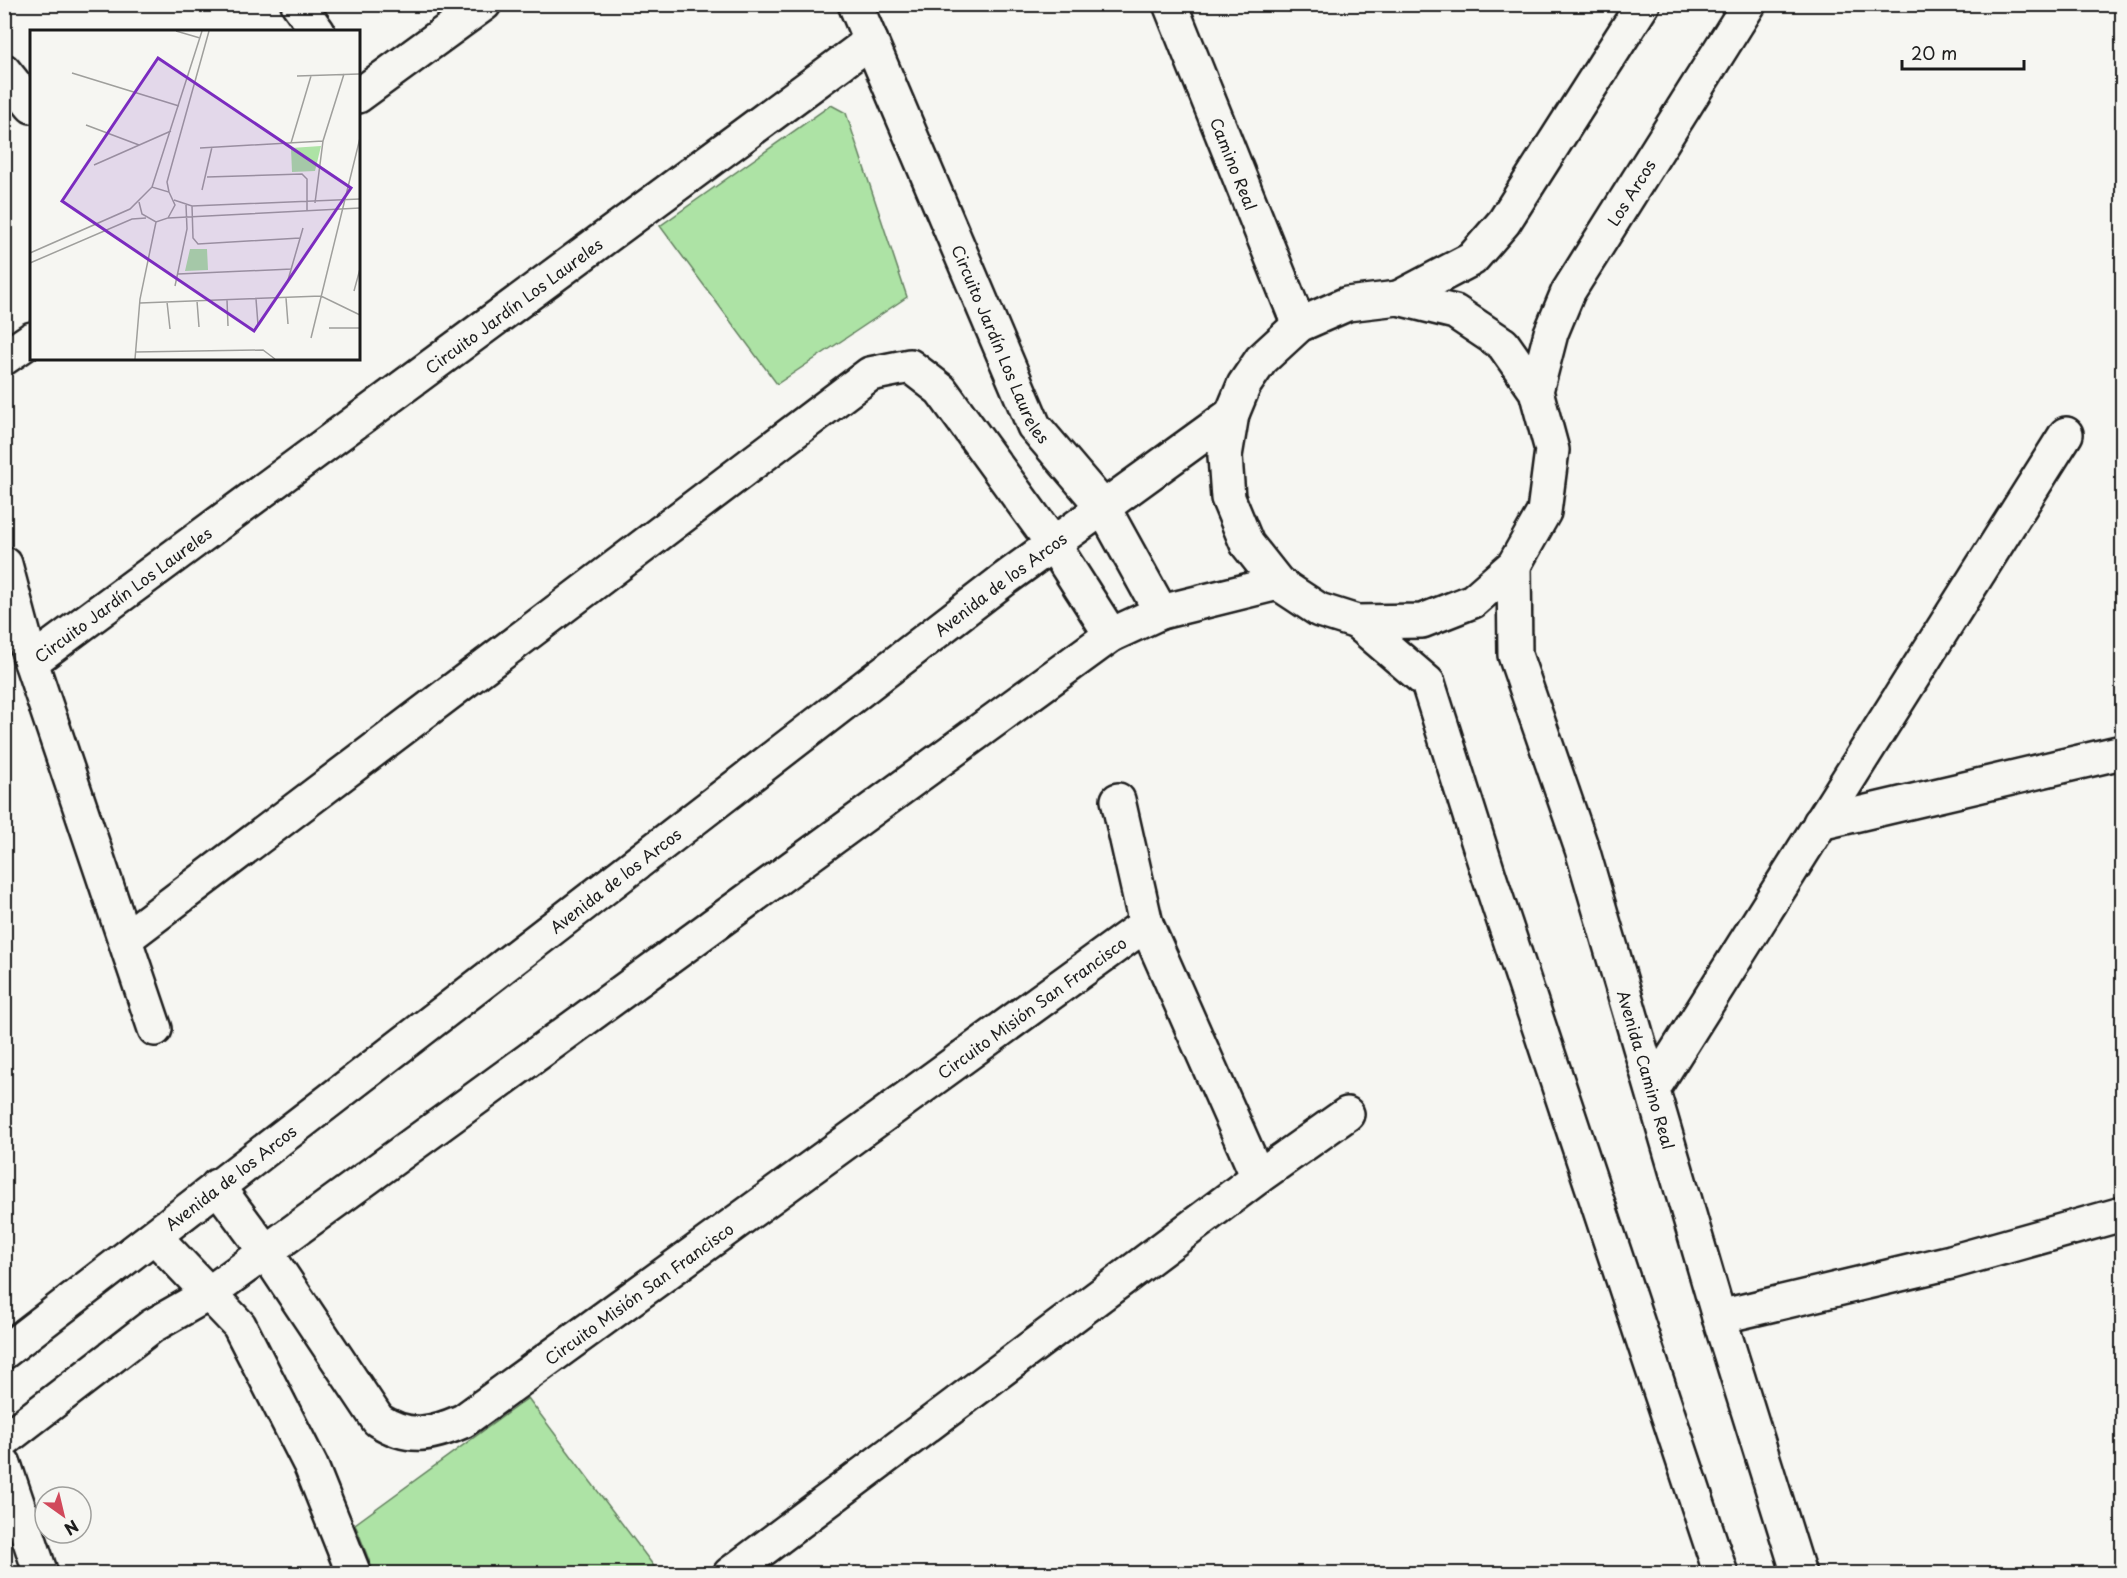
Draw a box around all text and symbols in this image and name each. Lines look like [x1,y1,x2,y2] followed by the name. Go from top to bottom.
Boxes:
[30,30,360,360] inset map
[1902,33,2024,71] scale bar
[1911,39,1957,66] text: 20 m
[1205,114,1263,213] street label: Camino Real
[1601,154,1661,230] street label: Los Arcos
[420,232,607,379] street label: Circuito Jardín Los Laureles
[946,241,1056,448] street label: Circuito Jardín Los Laureles
[29,521,216,668] street label: Circuito Jardín Los Laureles
[929,526,1071,641] street label: Avenida de los Arcos
[544,822,686,938] street label: Avenida de los Arcos
[932,930,1131,1084] street label: Circuito Misión San Francisco
[1612,987,1681,1152] street label: Avenida Camino Real
[160,1119,301,1236] street label: Avenida de los Arcos
[539,1216,738,1370] street label: Circuito Misión San Francisco
[33,1485,93,1545] north arrow
[60,1515,84,1542] text: N

